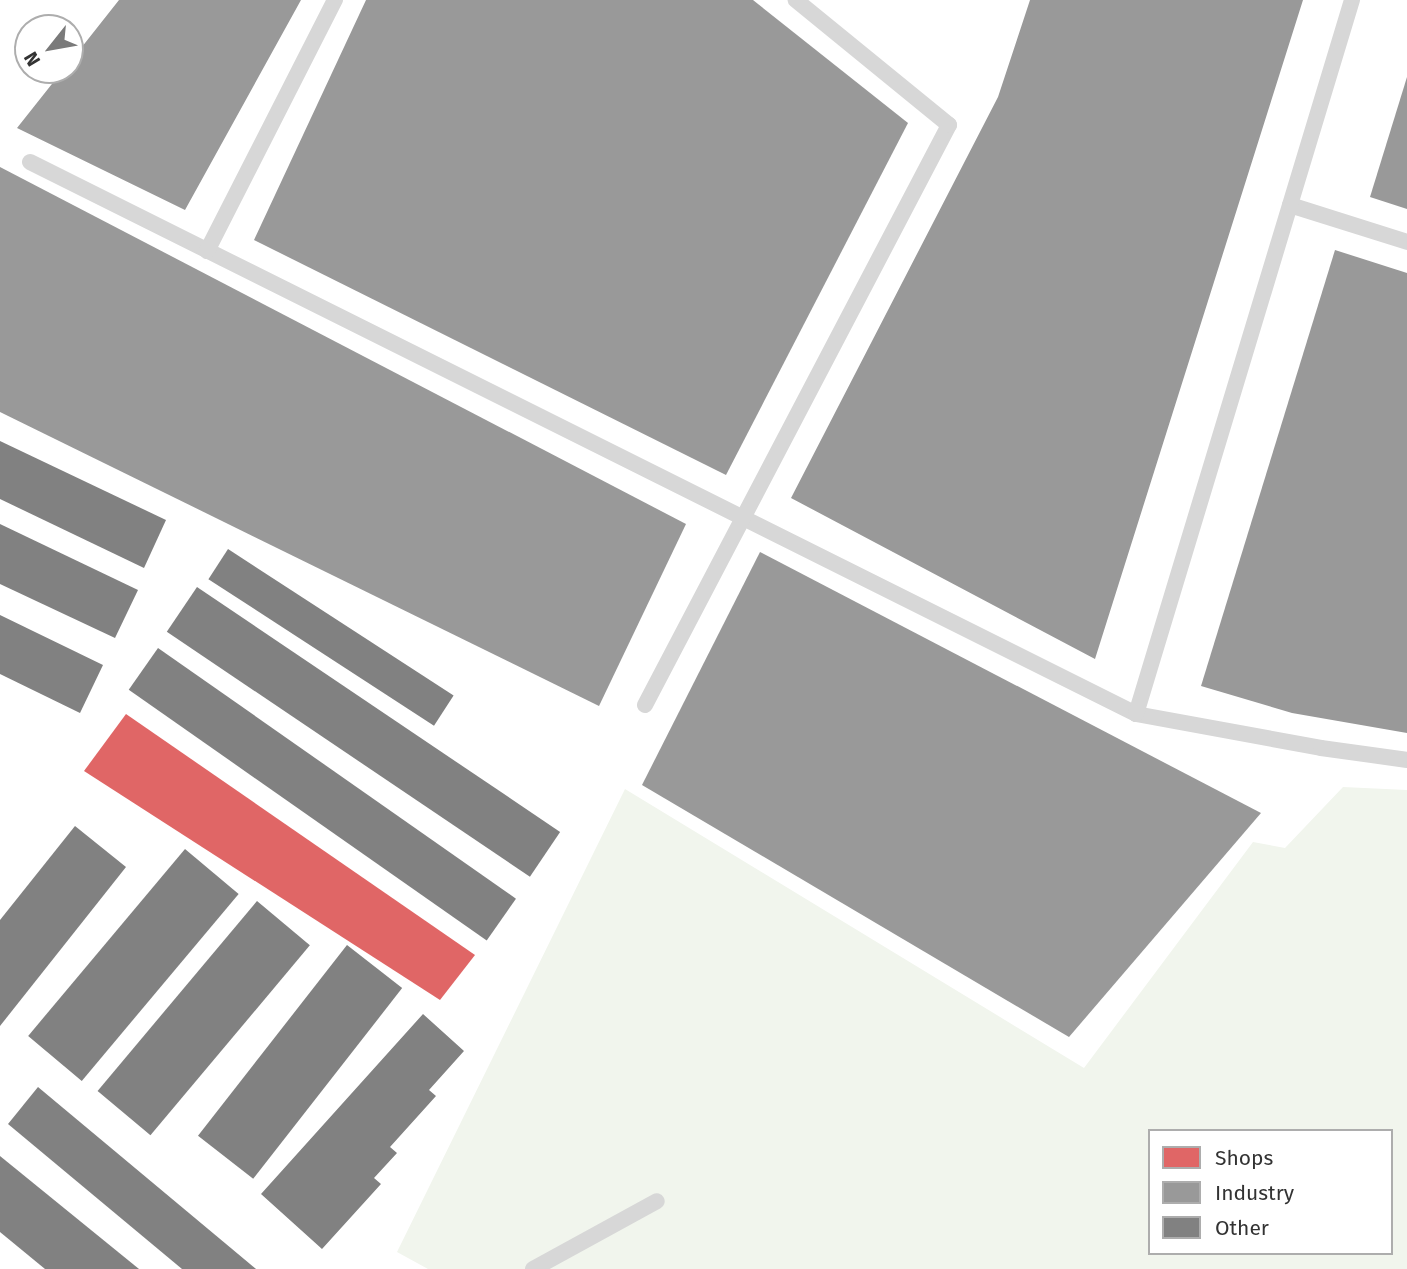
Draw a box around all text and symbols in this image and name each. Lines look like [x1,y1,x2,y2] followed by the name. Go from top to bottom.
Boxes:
[14,14,84,84] north arrow
[19,48,45,70] text: N
[1148,1129,1393,1255] legend
[1215,1145,1273,1171] text: Shops
[1215,1180,1294,1206] text: Industry
[1215,1215,1269,1241] text: Other

